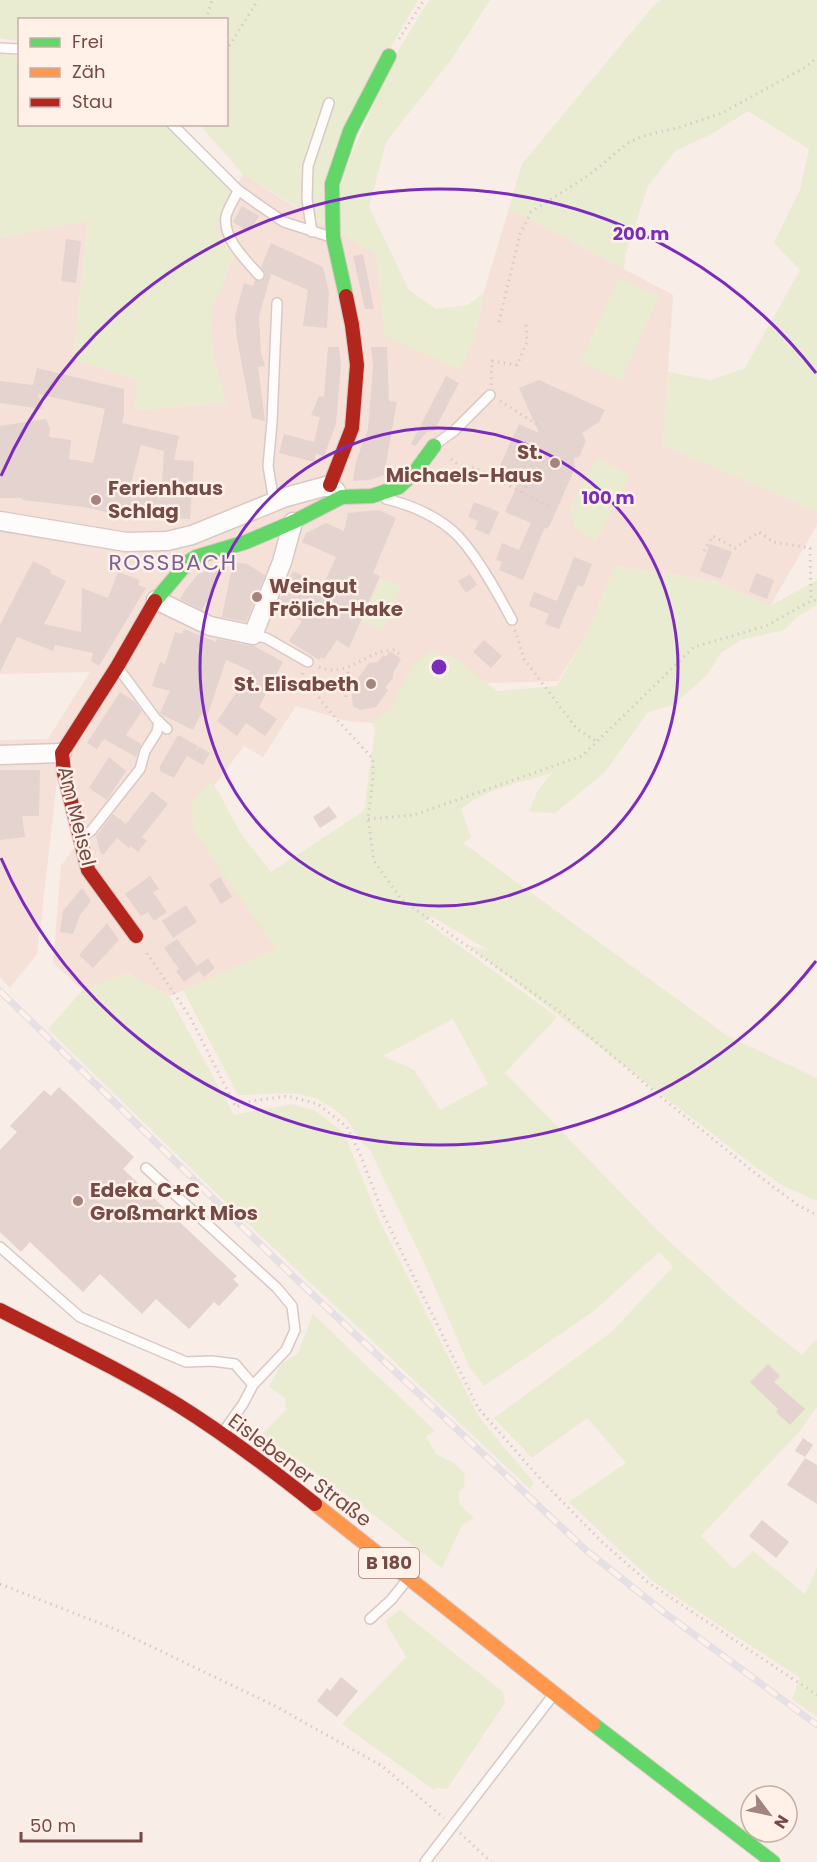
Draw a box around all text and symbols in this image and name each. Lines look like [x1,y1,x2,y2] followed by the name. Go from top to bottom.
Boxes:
[18,18,228,126] legend
[72,29,103,54] text: Frei
[72,59,105,84] text: Zäh
[72,89,113,114] text: Stau
[613,221,669,246] text: 200 m
[386,438,543,489] place label: St. Michaels-Haus
[548,456,562,470] marker: St. Michaels-Haus
[108,474,223,525] place label: Ferienhaus Schlag
[581,485,635,510] text: 100 m
[89,493,103,507] marker: Ferienhaus Schlag
[108,547,238,578] district label: ROSSBACH
[269,572,403,623] place label: Weingut Frölich-Hake
[250,590,264,604] marker: Weingut Frölich-Hake
[429,657,449,677] centre of rings
[234,670,359,698] place label: St. Elisabeth
[364,677,378,691] marker: St. Elisabeth
[51,763,103,869] street label: Am Meisel
[90,1176,258,1227] place label: Edeka C+C Großmarkt Mios
[71,1194,85,1208] marker: Edeka C+C Großmarkt Mios
[223,1407,377,1533] street label: Eislebener Straße
[359,1548,419,1578] road number: B 180
[739,1784,799,1844] north arrow
[21,1805,141,1843] scale bar
[768,1810,794,1833] text: N
[30,1813,76,1838] text: 50 m

